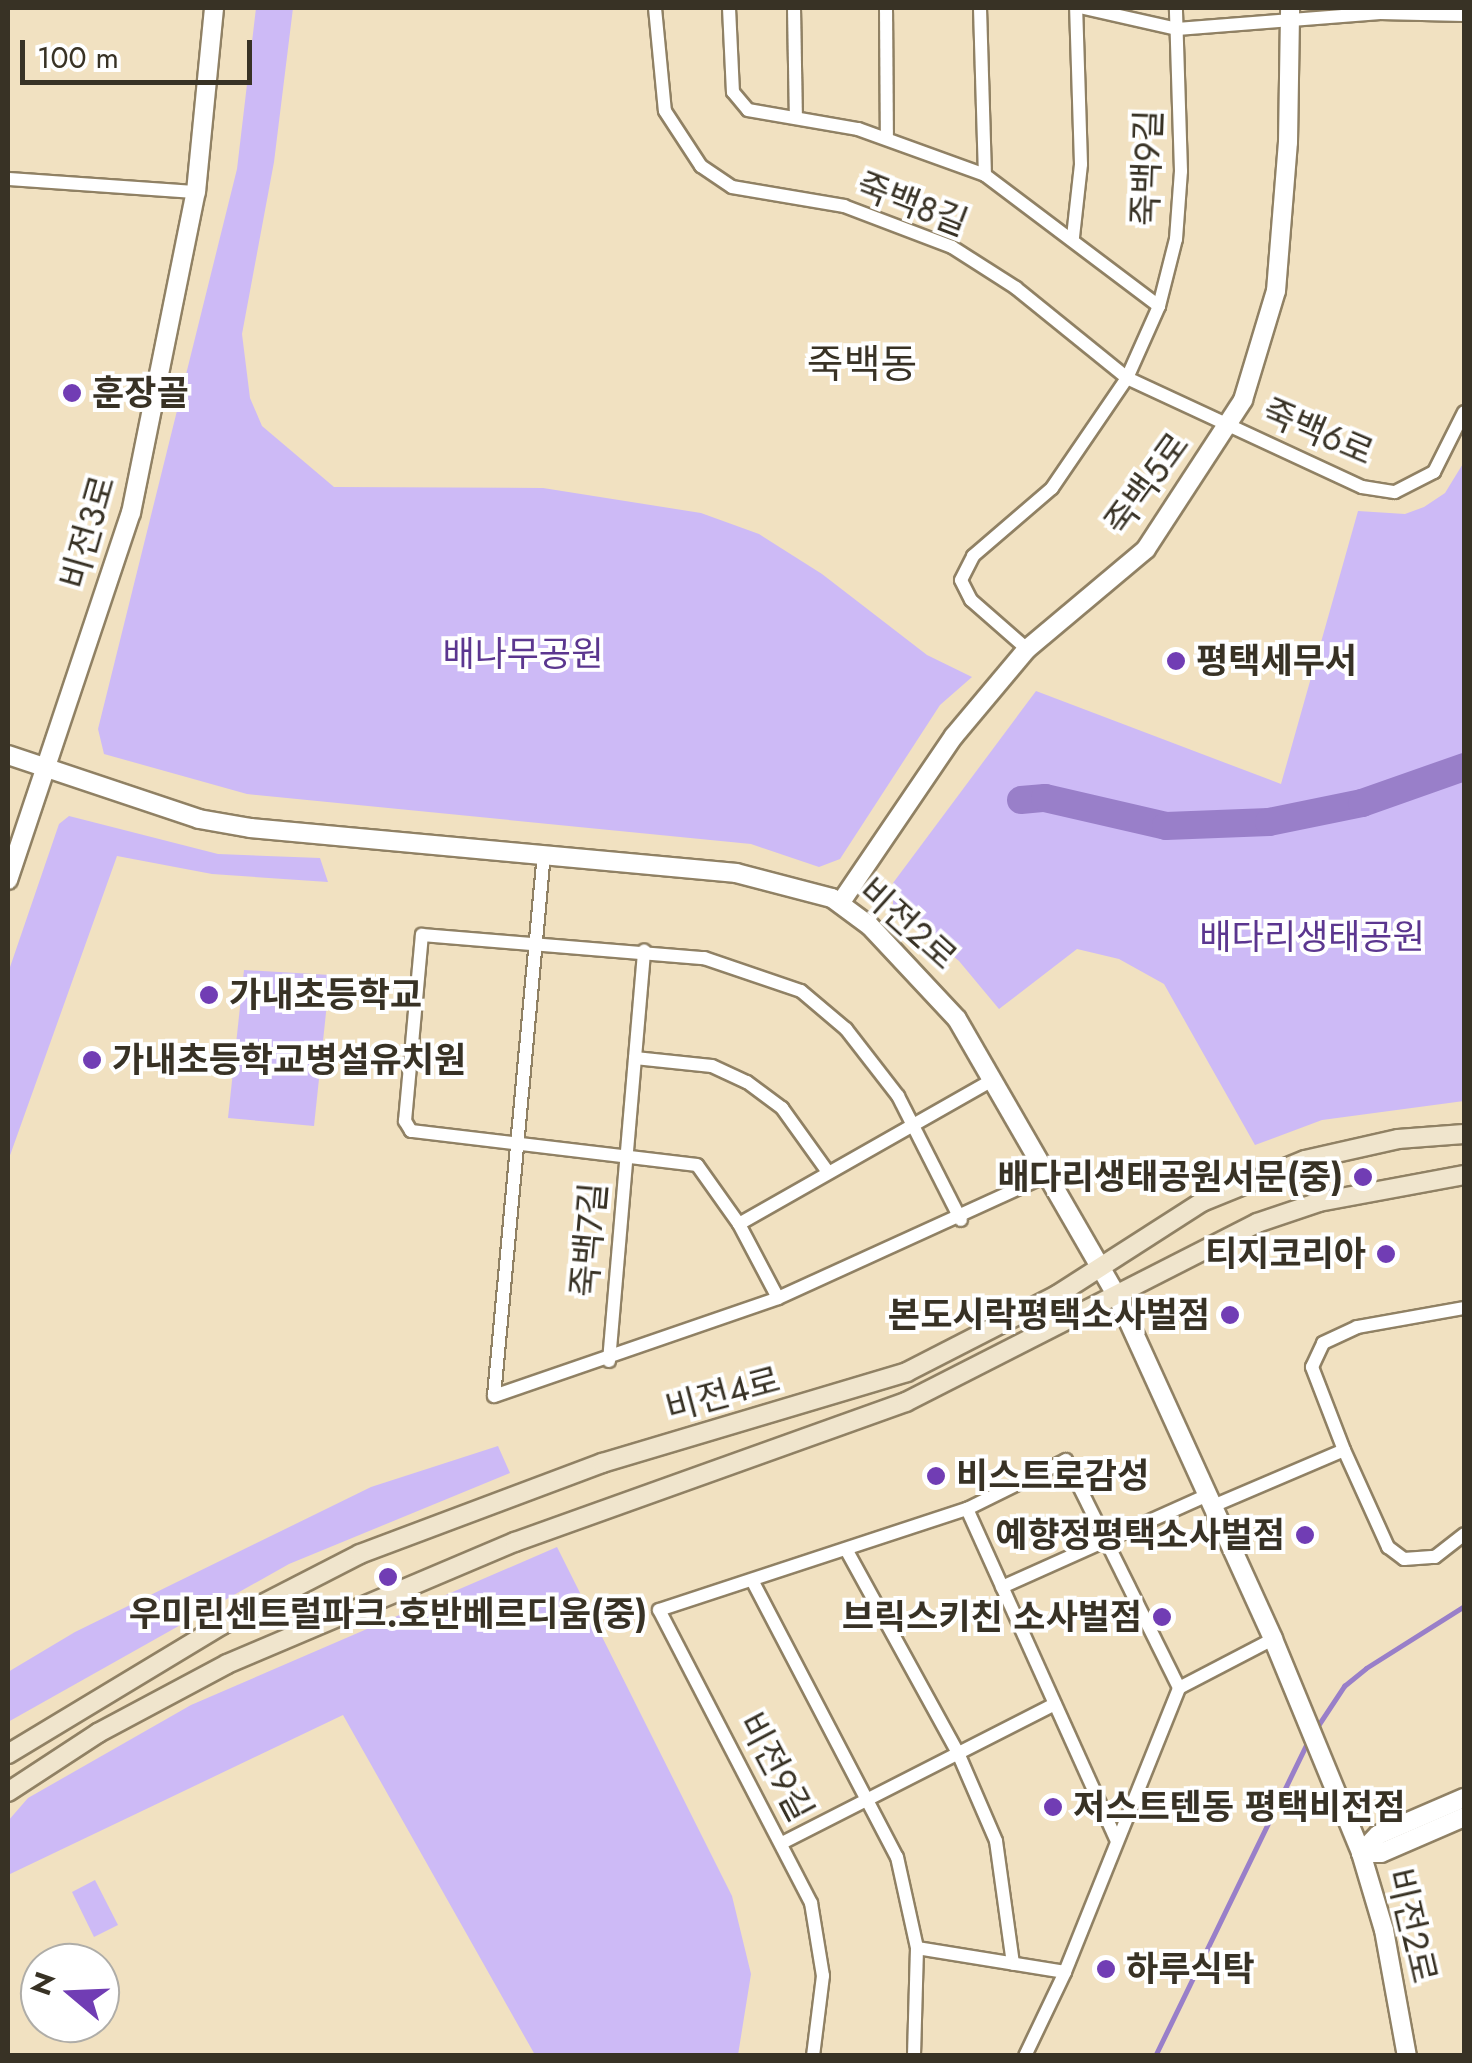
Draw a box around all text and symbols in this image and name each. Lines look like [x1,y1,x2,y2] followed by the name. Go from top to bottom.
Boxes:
[25,20,258,82] scale bar
[37,36,119,79] text: 100 m
[1124,109,1170,227] street label: 죽백9길
[850,164,974,244] street label: 죽백8길
[807,340,917,388] district label: 죽백동
[92,372,189,414] place label: 훈장골
[61,382,83,404] marker: 훈장골
[1256,390,1380,474] street label: 죽백6로
[1096,425,1198,543] street label: 죽백5로
[52,471,124,593] street label: 비전3로
[443,633,603,675] park label: 배나무공원
[1196,640,1357,682] place label: 평택세무서
[1165,650,1187,672] marker: 평택세무서
[851,869,965,979] street label: 비전2로
[1199,916,1425,958] park label: 배다리생태공원
[229,974,422,1016] place label: 가내초등학교
[198,984,220,1006] marker: 가내초등학교
[112,1039,466,1081] place label: 가내초등학교병설유치원
[81,1049,103,1071] marker: 가내초등학교병설유치원
[997,1156,1343,1198] place label: 배다리생태공원서문(중)
[1352,1166,1374,1188] marker: 배다리생태공원서문(중)
[563,1181,615,1299] street label: 죽백7길
[1205,1233,1366,1275] place label: 티지코리아
[1375,1243,1397,1265] marker: 티지코리아
[888,1294,1210,1336] place label: 본도시락평택소사벌점
[1219,1304,1241,1326] marker: 본도시락평택소사벌점
[661,1359,785,1429] street label: 비전4로
[956,1455,1149,1497] place label: 비스트로감성
[925,1465,947,1487] marker: 비스트로감성
[995,1514,1285,1556] place label: 예향정평택소사벌점
[1294,1524,1316,1546] marker: 예향정평택소사벌점
[377,1566,399,1588] marker: 우미린센트럴파크.호반베르디움(중)
[129,1593,647,1635] place label: 우미린센트럴파크.호반베르디움(중)
[842,1596,1142,1638] place label: 브릭스키친 소사벌점
[1151,1606,1173,1628] marker: 브릭스키친 소사벌점
[730,1706,822,1828] street label: 비전9길
[1073,1786,1405,1828] place label: 저스트텐동 평택비전점
[1042,1796,1064,1818] marker: 저스트텐동 평택비전점
[1378,1865,1446,1987] street label: 비전2로
[20,1943,120,2043] north arrow
[1126,1948,1255,1990] place label: 하루식탁
[1095,1958,1117,1980] marker: 하루식탁
[20,1967,66,2001] text: N

